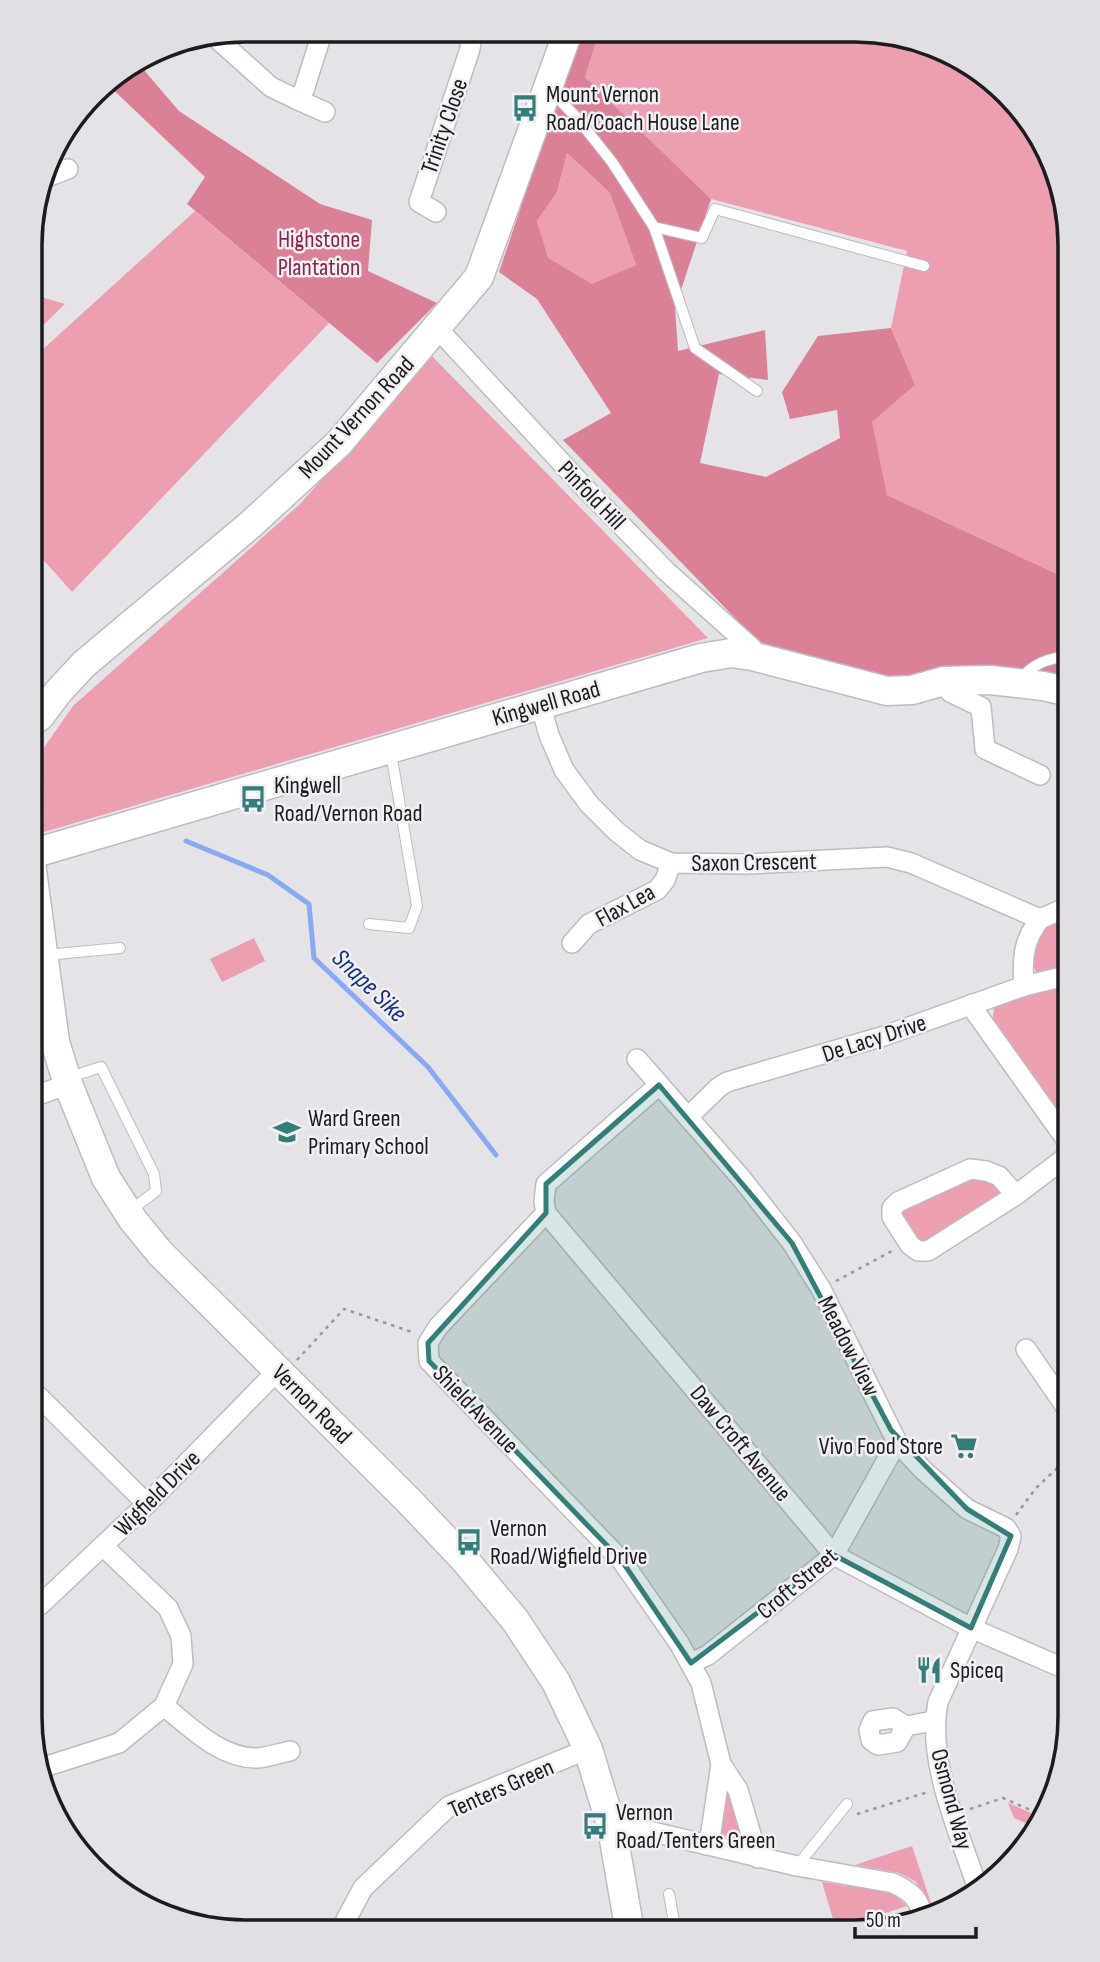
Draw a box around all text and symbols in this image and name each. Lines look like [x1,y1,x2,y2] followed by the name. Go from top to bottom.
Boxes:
[415,75,474,178] street label: Trinity Close
[546,80,740,137] place label: Mount Vernon Road/Coach House Lane
[510,93,540,123] bus stop icon: Mount Vernon Road/Coach House Lane
[278,225,360,282] park label: Highstone Plantation
[292,350,420,485] street label: Mount Vernon Road
[552,455,632,536] street label: Pinfold Hill
[489,674,603,733] street label: Kingwell Road
[274,771,422,828] place label: Kingwell Road/Vernon Road
[238,784,268,814] bus stop icon: Kingwell Road/Vernon Road
[691,847,817,878] street label: Saxon Crescent
[591,877,660,933] street label: Flax Lea
[325,943,413,1029] water label: Snape Sike
[818,1008,930,1069] street label: De Lacy Drive
[308,1104,429,1161] place label: Ward Green Primary School
[272,1117,302,1147] school or university icon: Ward Green Primary School
[811,1291,886,1401] street label: Meadow View
[266,1358,358,1450] street label: Vernon Road
[426,1359,525,1460] street label: Shield Avenue
[684,1379,798,1507] street label: Daw Croft Avenue
[949,1431,979,1461] supermarket icon: Vivo Food Store
[819,1432,943,1461] place label: Vivo Food Store
[108,1444,206,1542] street label: Wigfield Drive
[490,1514,648,1571] place label: Vernon Road/Wigfield Drive
[454,1527,484,1557] bus stop icon: Vernon Road/Wigfield Drive
[751,1541,844,1626] street label: Croft Street
[914,1655,944,1685] restaurant icon: Spiceq
[950,1656,1004,1685] place label: Spiceq
[924,1746,979,1853] street label: Osmond Way
[444,1752,558,1824] street label: Tenters Green
[616,1798,776,1855] place label: Vernon Road/Tenters Green
[580,1811,610,1841] bus stop icon: Vernon Road/Tenters Green
[855,1896,976,1940] scale bar
[866,1908,901,1933] text: 50 m

